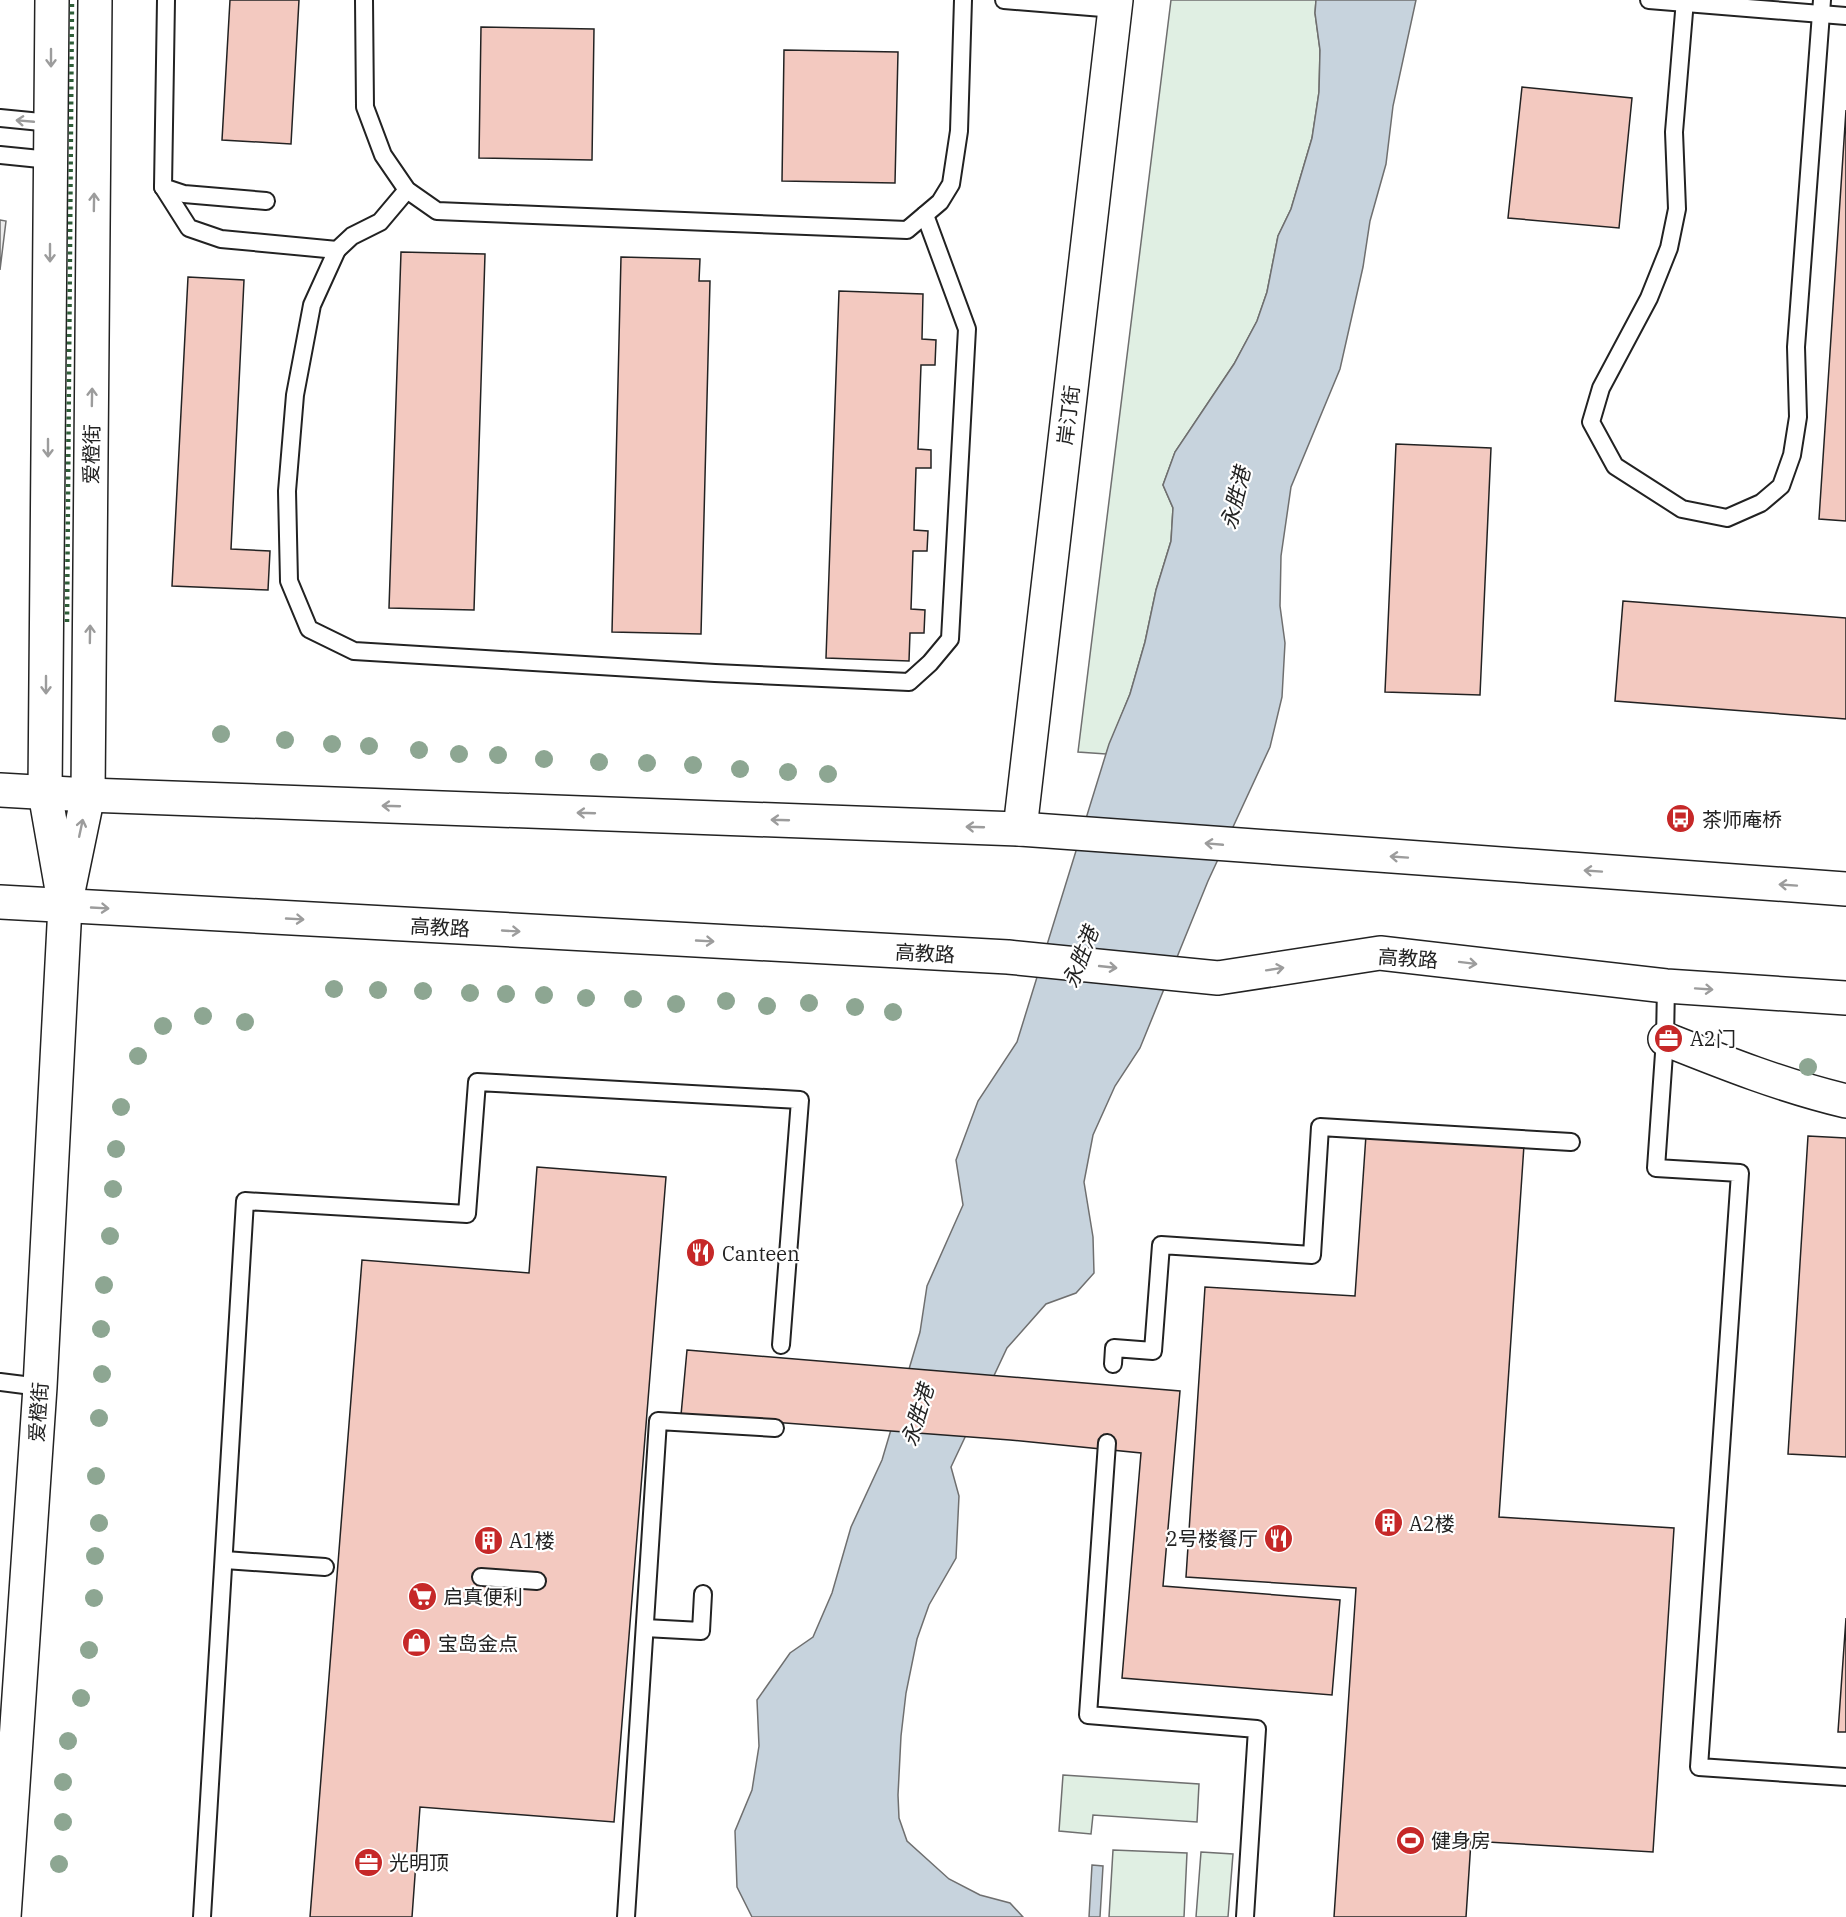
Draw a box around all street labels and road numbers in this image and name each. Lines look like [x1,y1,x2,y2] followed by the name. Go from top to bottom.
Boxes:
[1051,384,1085,446] street label: 岸汀街
[77,424,105,484] street label: 爱橙街
[409,912,471,942] street label: 高教路
[894,938,956,968] street label: 高教路
[1377,942,1439,974] street label: 高教路
[22,1381,54,1443] street label: 爱橙街

